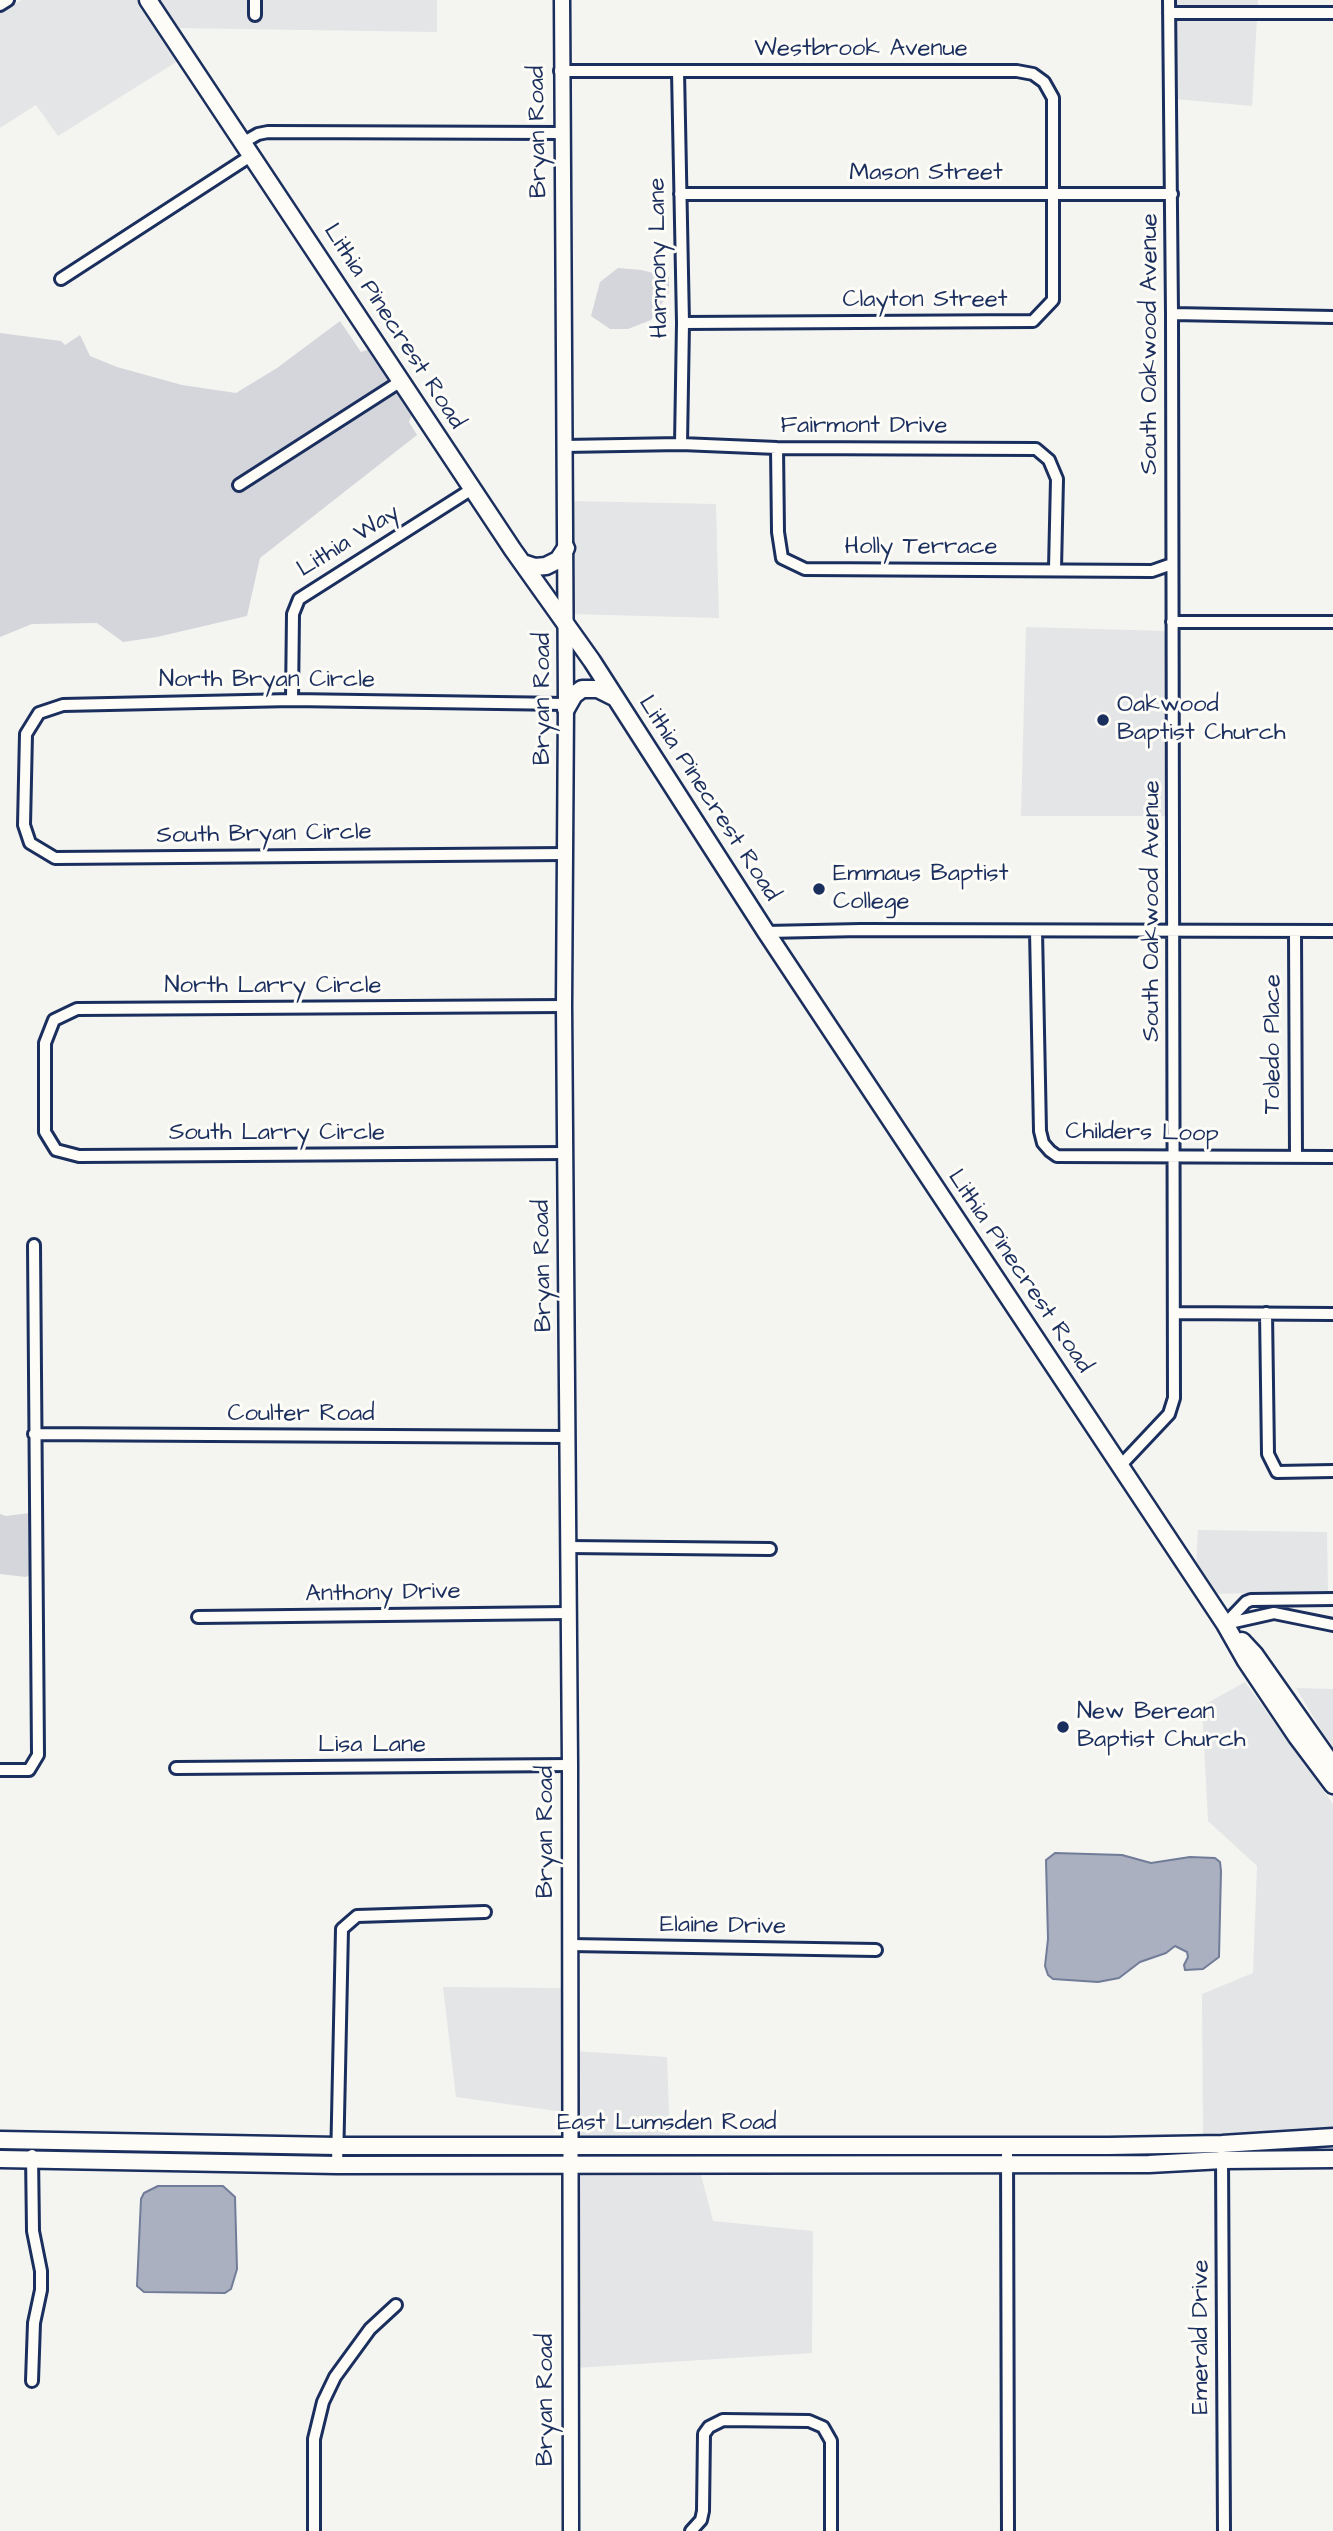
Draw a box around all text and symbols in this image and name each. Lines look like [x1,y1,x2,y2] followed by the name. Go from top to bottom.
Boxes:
[754,36,968,64] street label: Westbrook Avenue
[523,66,555,198] street label: Bryan Road
[849,160,1003,188] street label: Mason Street
[644,177,676,339] street label: Harmony Lane
[1137,213,1165,475] street label: South Oakwood Avenue
[316,219,470,435] street label: Lithia Pinecrest Road
[842,287,1007,315] street label: Clayton Street
[780,413,948,441] street label: Fairmont Drive
[293,499,405,585] street label: Lithia Way
[844,534,998,562] street label: Holly Terrace
[530,633,558,765] street label: Bryan Road
[159,667,375,695] street label: North Bryan Circle
[631,691,785,907] street label: Lithia Pinecrest Road
[1117,692,1286,748] place label: Oakwood Baptist Church
[1095,712,1111,728] marker: Oakwood Baptist Church
[1139,780,1167,1042] street label: South Oakwood Avenue
[156,819,372,851] street label: South Bryan Circle
[833,861,1008,917] place label: Emmaus Baptist College
[811,881,827,897] marker: Emmaus Baptist College
[165,973,381,1001] street label: North Larry Circle
[1260,974,1288,1114] street label: Toledo Place
[1065,1118,1219,1150] street label: Childers Loop
[169,1120,385,1148] street label: South Larry Circle
[940,1165,1098,1379] street label: Lithia Pinecrest Road
[528,1200,560,1332] street label: Bryan Road
[227,1401,375,1429] street label: Coulter Road
[305,1578,461,1610] street label: Anthony Drive
[1077,1699,1246,1755] place label: New Berean Baptist Church
[1055,1719,1071,1735] marker: New Berean Baptist Church
[318,1732,426,1760] street label: Lisa Lane
[533,1766,561,1898] street label: Bryan Road
[660,1912,786,1942] street label: Elaine Drive
[557,2110,777,2138] street label: East Lumsden Road
[1188,2260,1216,2414] street label: Emerald Drive
[533,2334,561,2466] street label: Bryan Road

